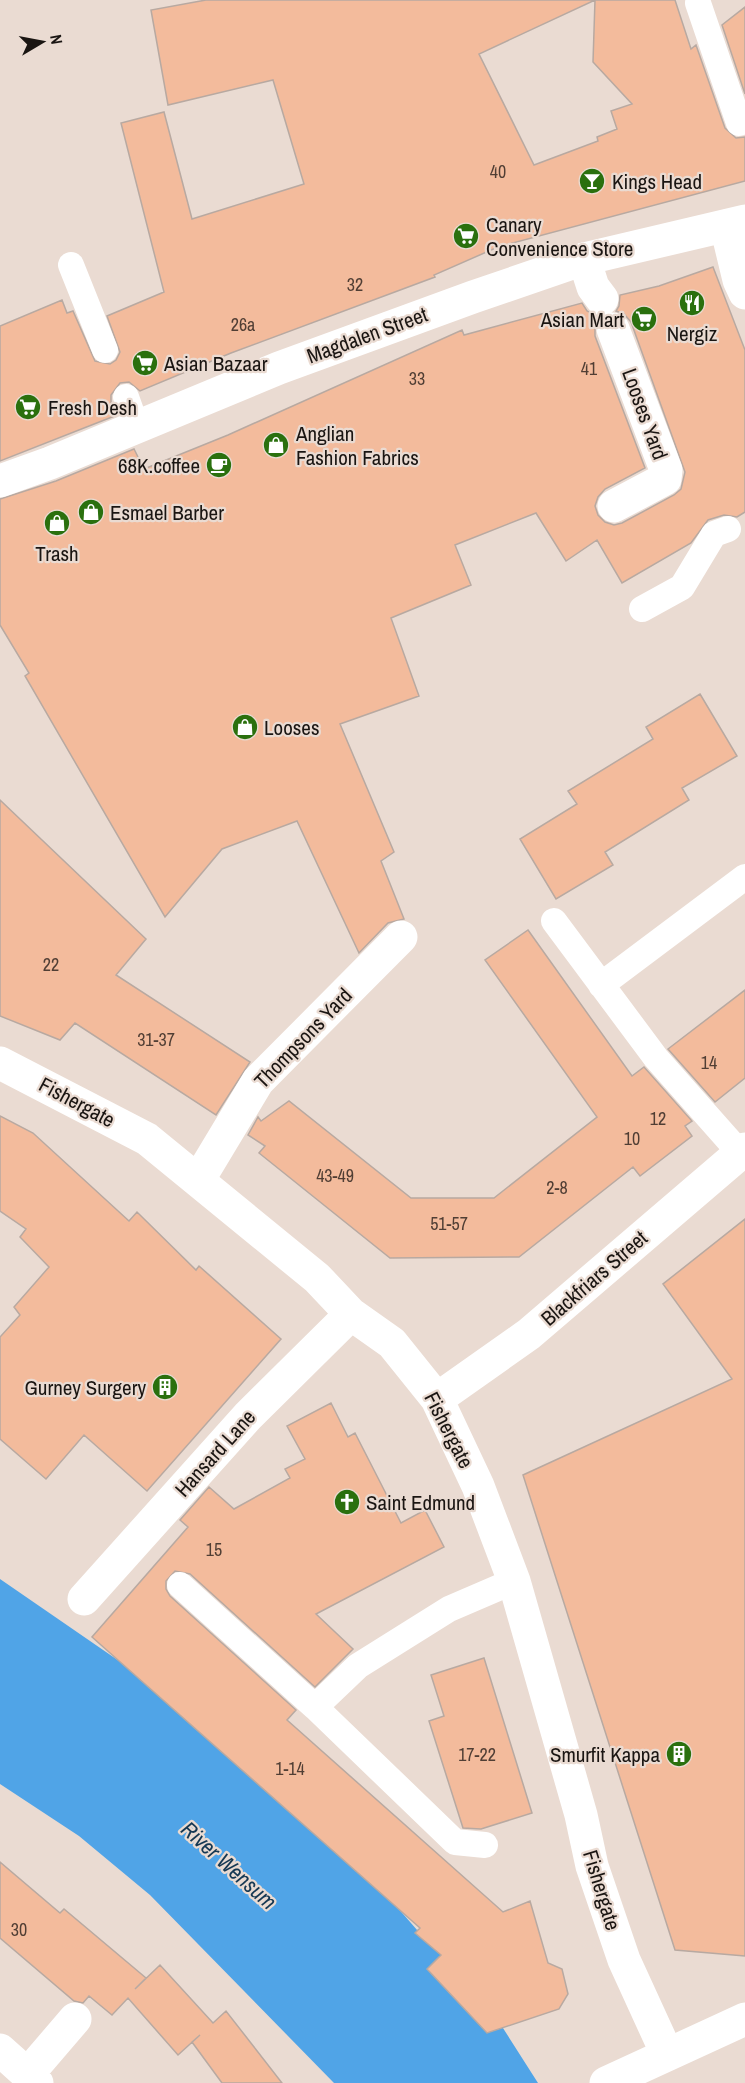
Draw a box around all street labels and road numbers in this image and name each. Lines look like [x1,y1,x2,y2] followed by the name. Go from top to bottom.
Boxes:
[303,300,432,370] street label: Magdalen Street
[615,364,675,464] street label: Looses Yard
[248,981,358,1095] street label: Thompsons Yard
[34,1070,120,1134] street label: Fishergate
[535,1224,654,1332] street label: Blackfriars Street
[417,1387,481,1473] street label: Fishergate
[168,1403,262,1503] street label: Hansard Lane
[576,1846,628,1934] street label: Fishergate

